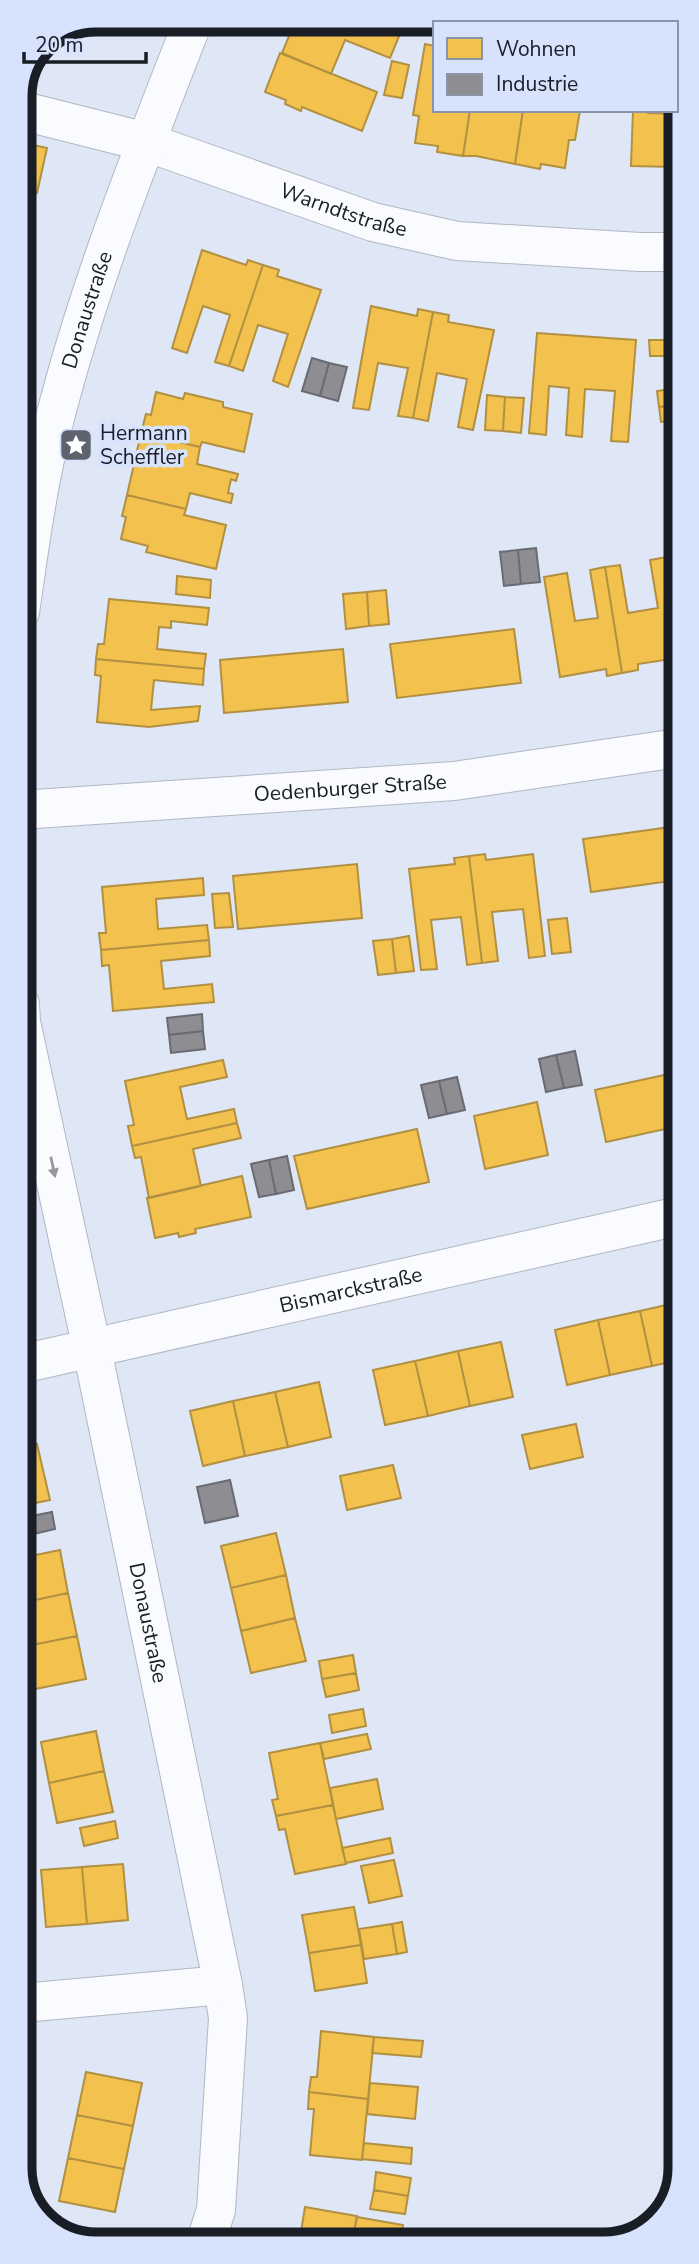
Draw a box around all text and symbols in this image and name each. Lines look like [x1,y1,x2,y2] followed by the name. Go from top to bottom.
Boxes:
[24,21,147,65] scale bar
[433,21,678,112] legend
[35,31,84,59] text: 20 m
[496,35,577,63] text: Wohnen
[496,70,578,98] text: Industrie
[276,176,410,243] street label: Warndtstraße
[55,247,119,372] street label: Donaustraße
[100,419,188,471] place label: Hermann Scheffler
[57,426,95,464] place icon: Hermann Scheffler
[253,768,448,808] street label: Oedenburger Straße
[47,1156,58,1178] one-way arrow
[277,1260,425,1319] street label: Bismarckstraße
[122,1560,174,1685] street label: Donaustraße

